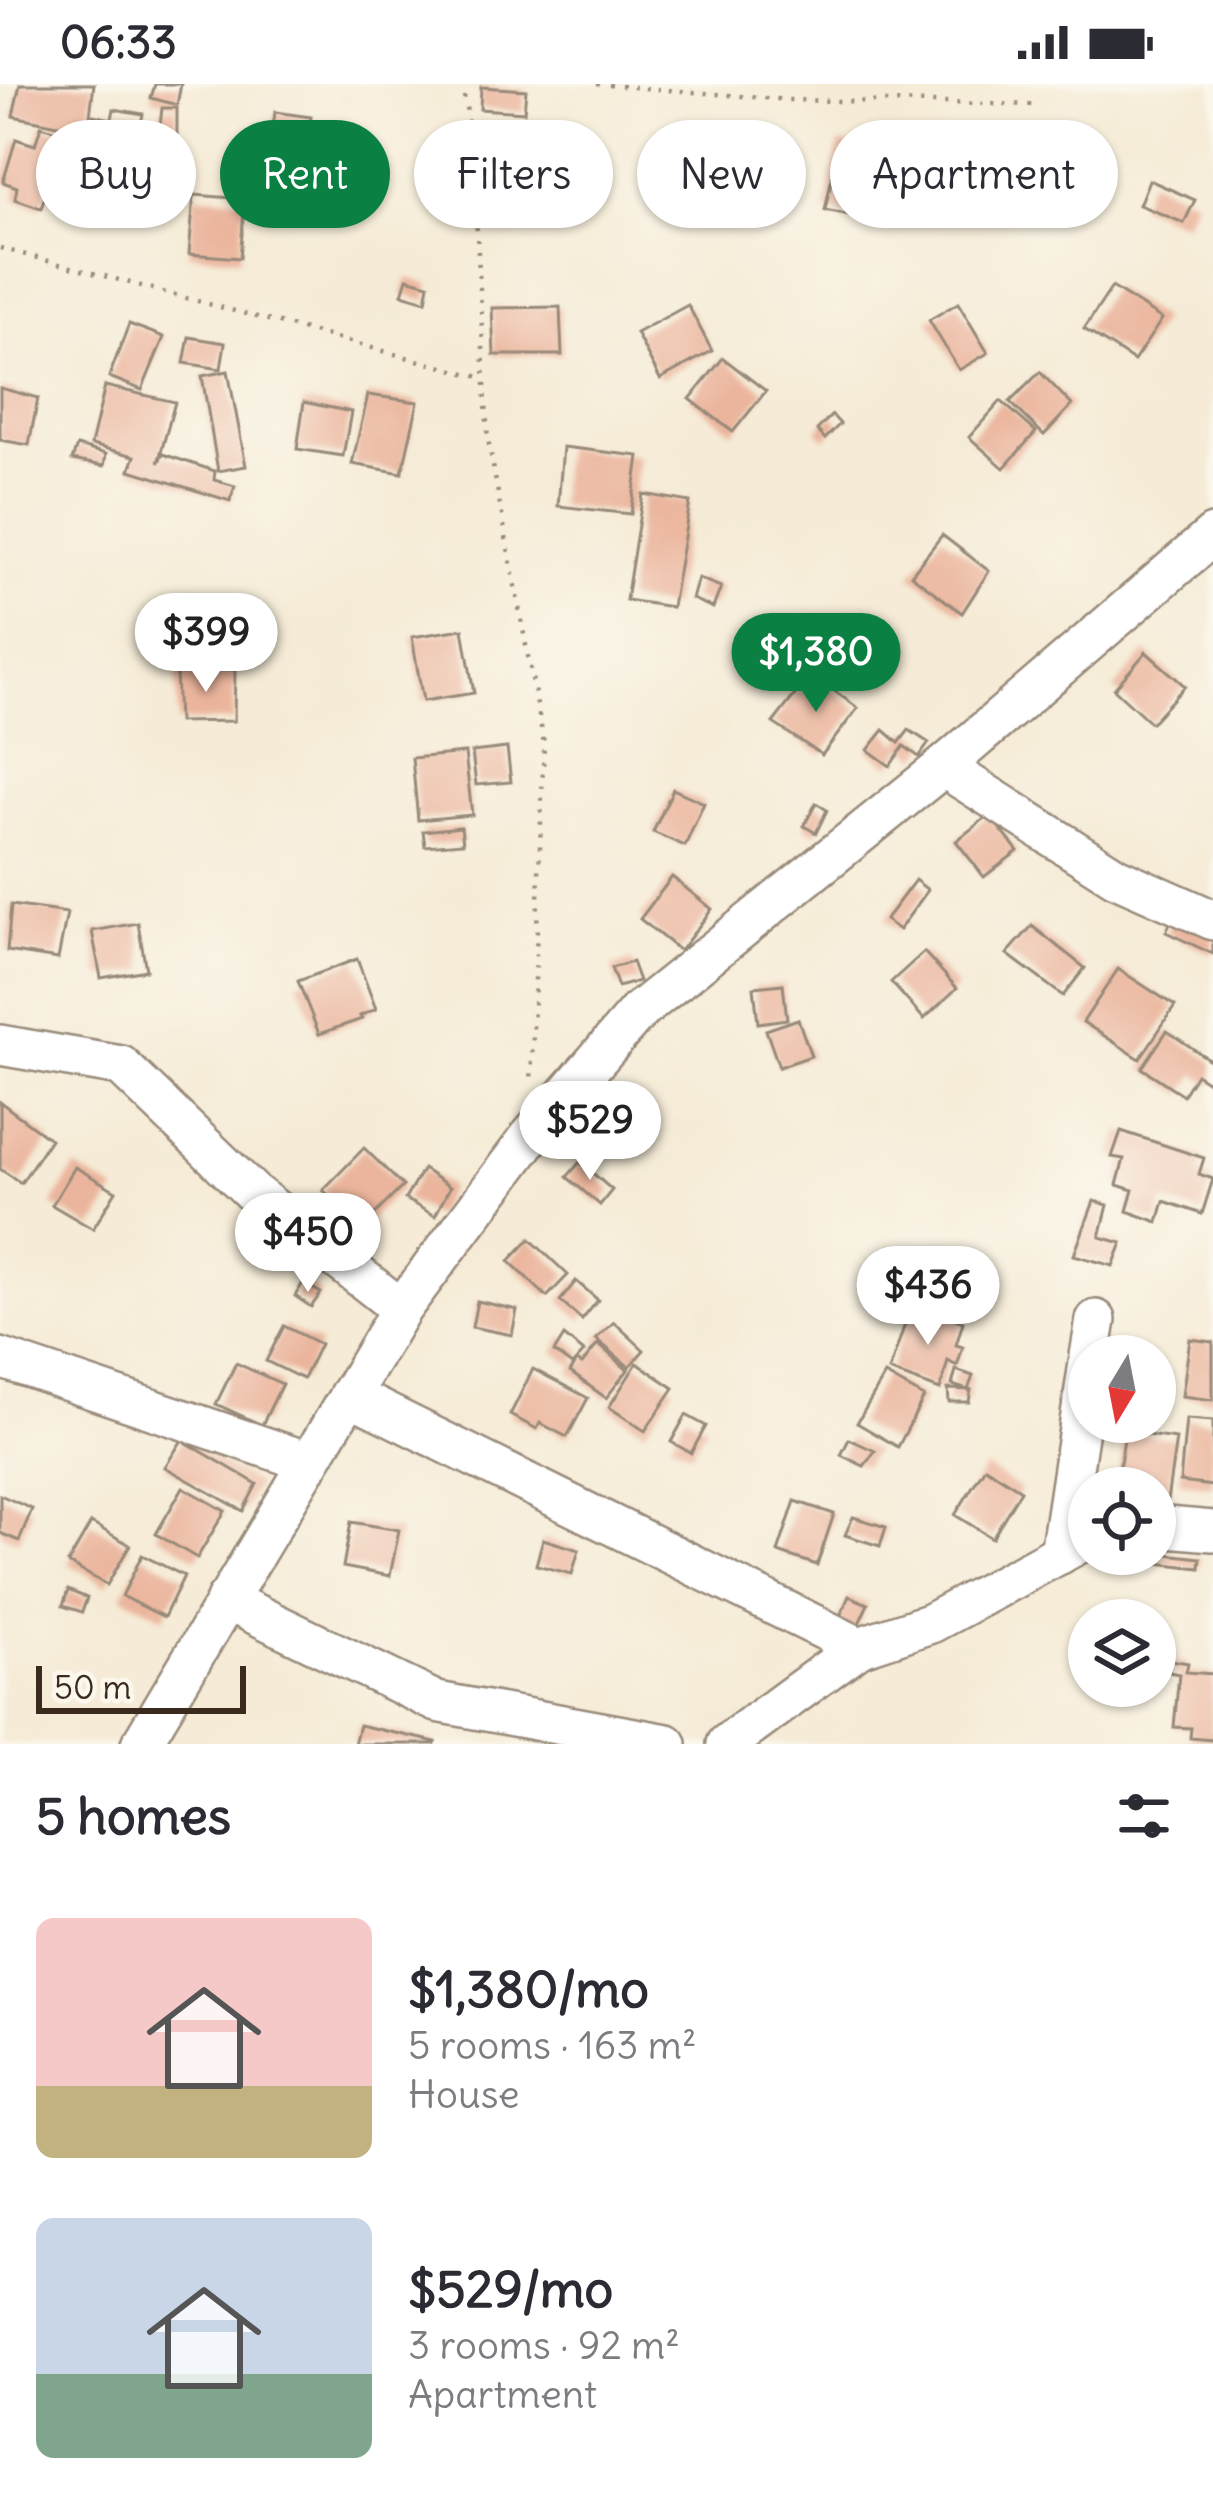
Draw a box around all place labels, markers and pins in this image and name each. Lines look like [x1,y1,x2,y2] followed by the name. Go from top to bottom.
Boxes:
[135,593,277,695] pin: $399
[718,613,914,715] pin: $1,380
[519,1081,661,1183] pin: $529
[237,1193,379,1295] pin: $450
[857,1246,999,1348] pin: $436

